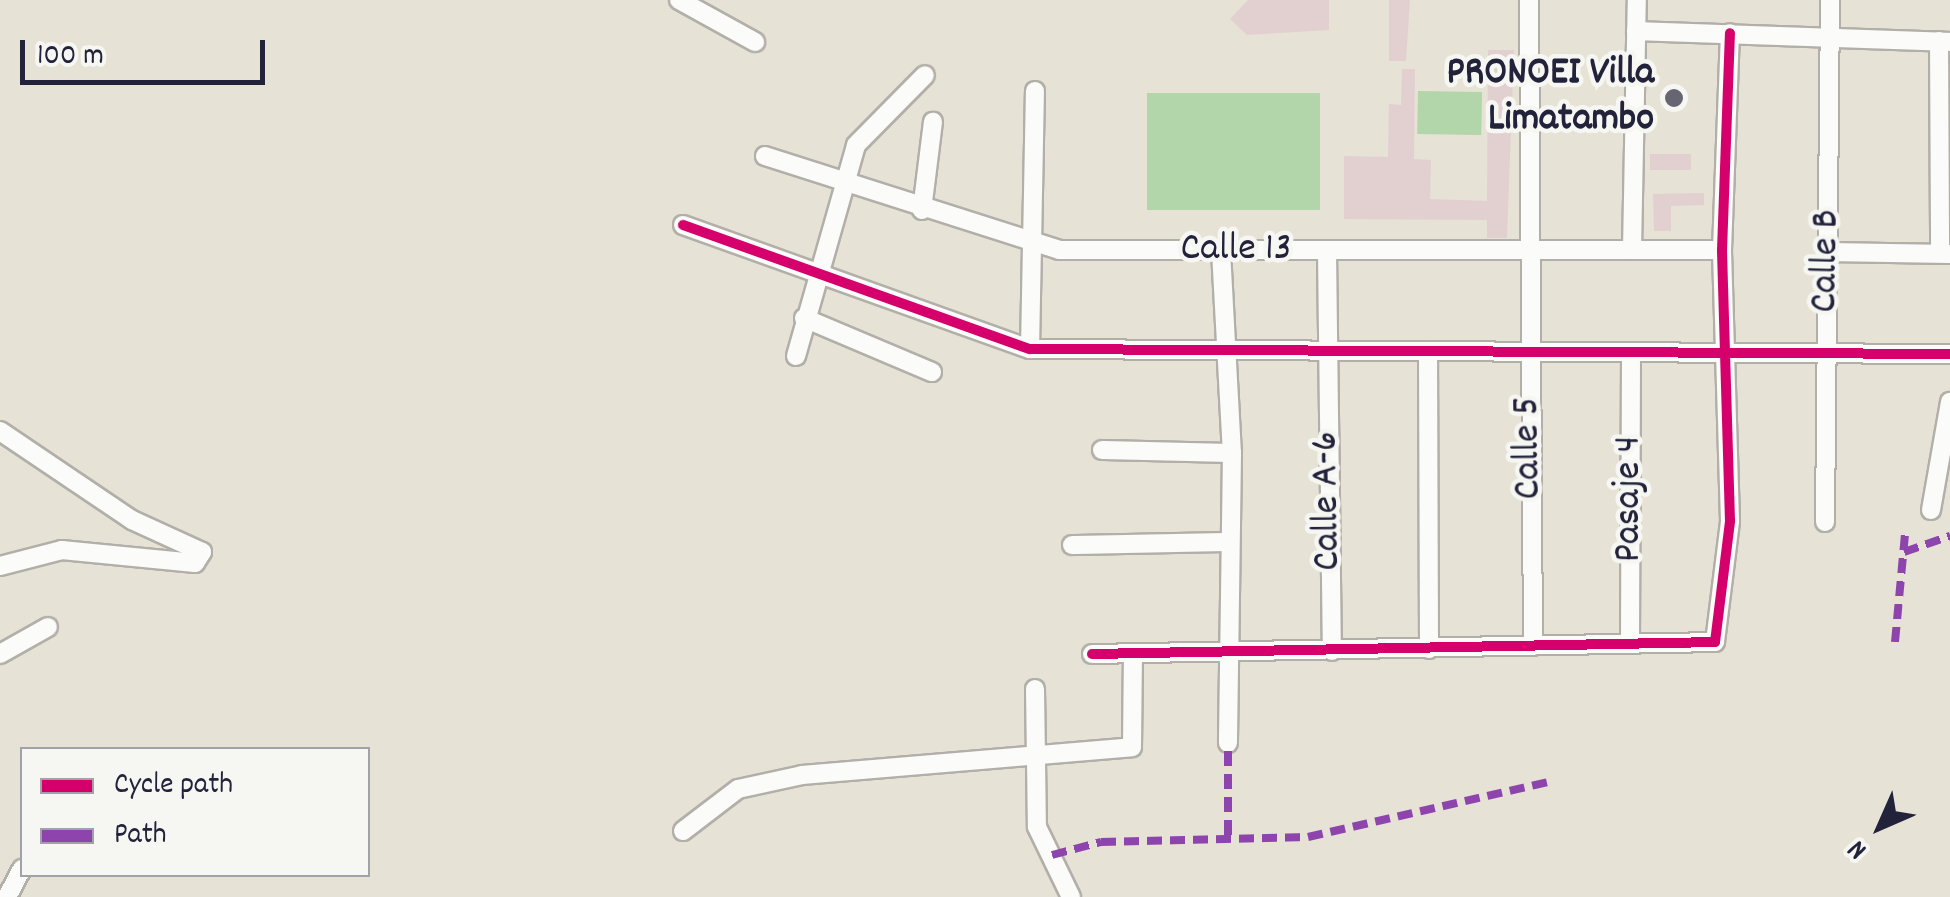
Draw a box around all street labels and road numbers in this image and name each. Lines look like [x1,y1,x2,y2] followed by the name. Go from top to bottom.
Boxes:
[1803,209,1853,313] street label: Calle B
[1181,227,1291,275] street label: Calle 13
[1505,396,1555,500] street label: Calle 5
[1304,431,1354,571] street label: Calle A-6
[1607,436,1655,562] street label: Pasaje 4

